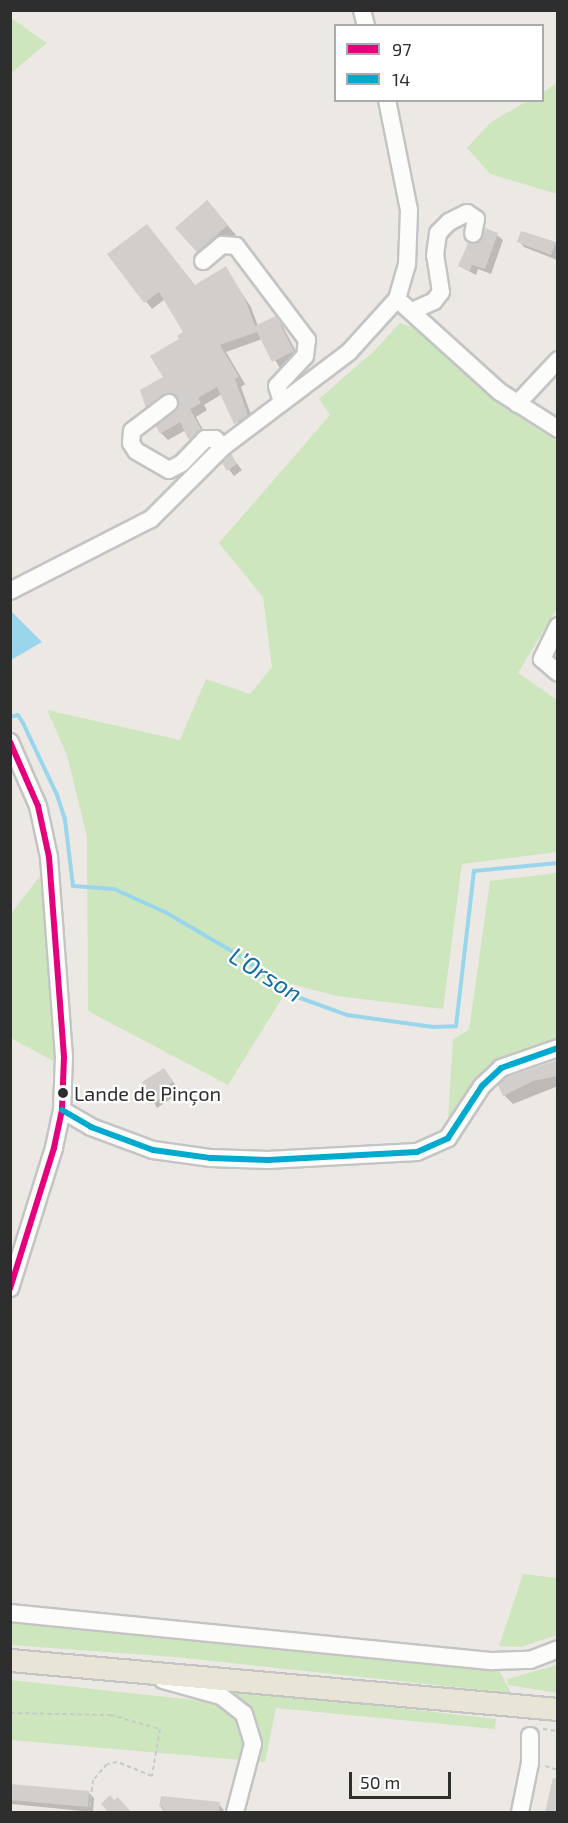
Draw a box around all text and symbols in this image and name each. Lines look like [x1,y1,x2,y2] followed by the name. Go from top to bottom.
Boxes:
[334,24,544,102] legend
[392,38,412,60] text: 97
[392,68,410,90] text: 14
[224,940,308,1008] water label: L’Orson
[74,1081,221,1105] place label: Lande de Pinçon
[57,1087,69,1099] marker: Lande de Pinçon
[352,1760,454,1798] scale bar
[360,1771,400,1793] text: 50 m

